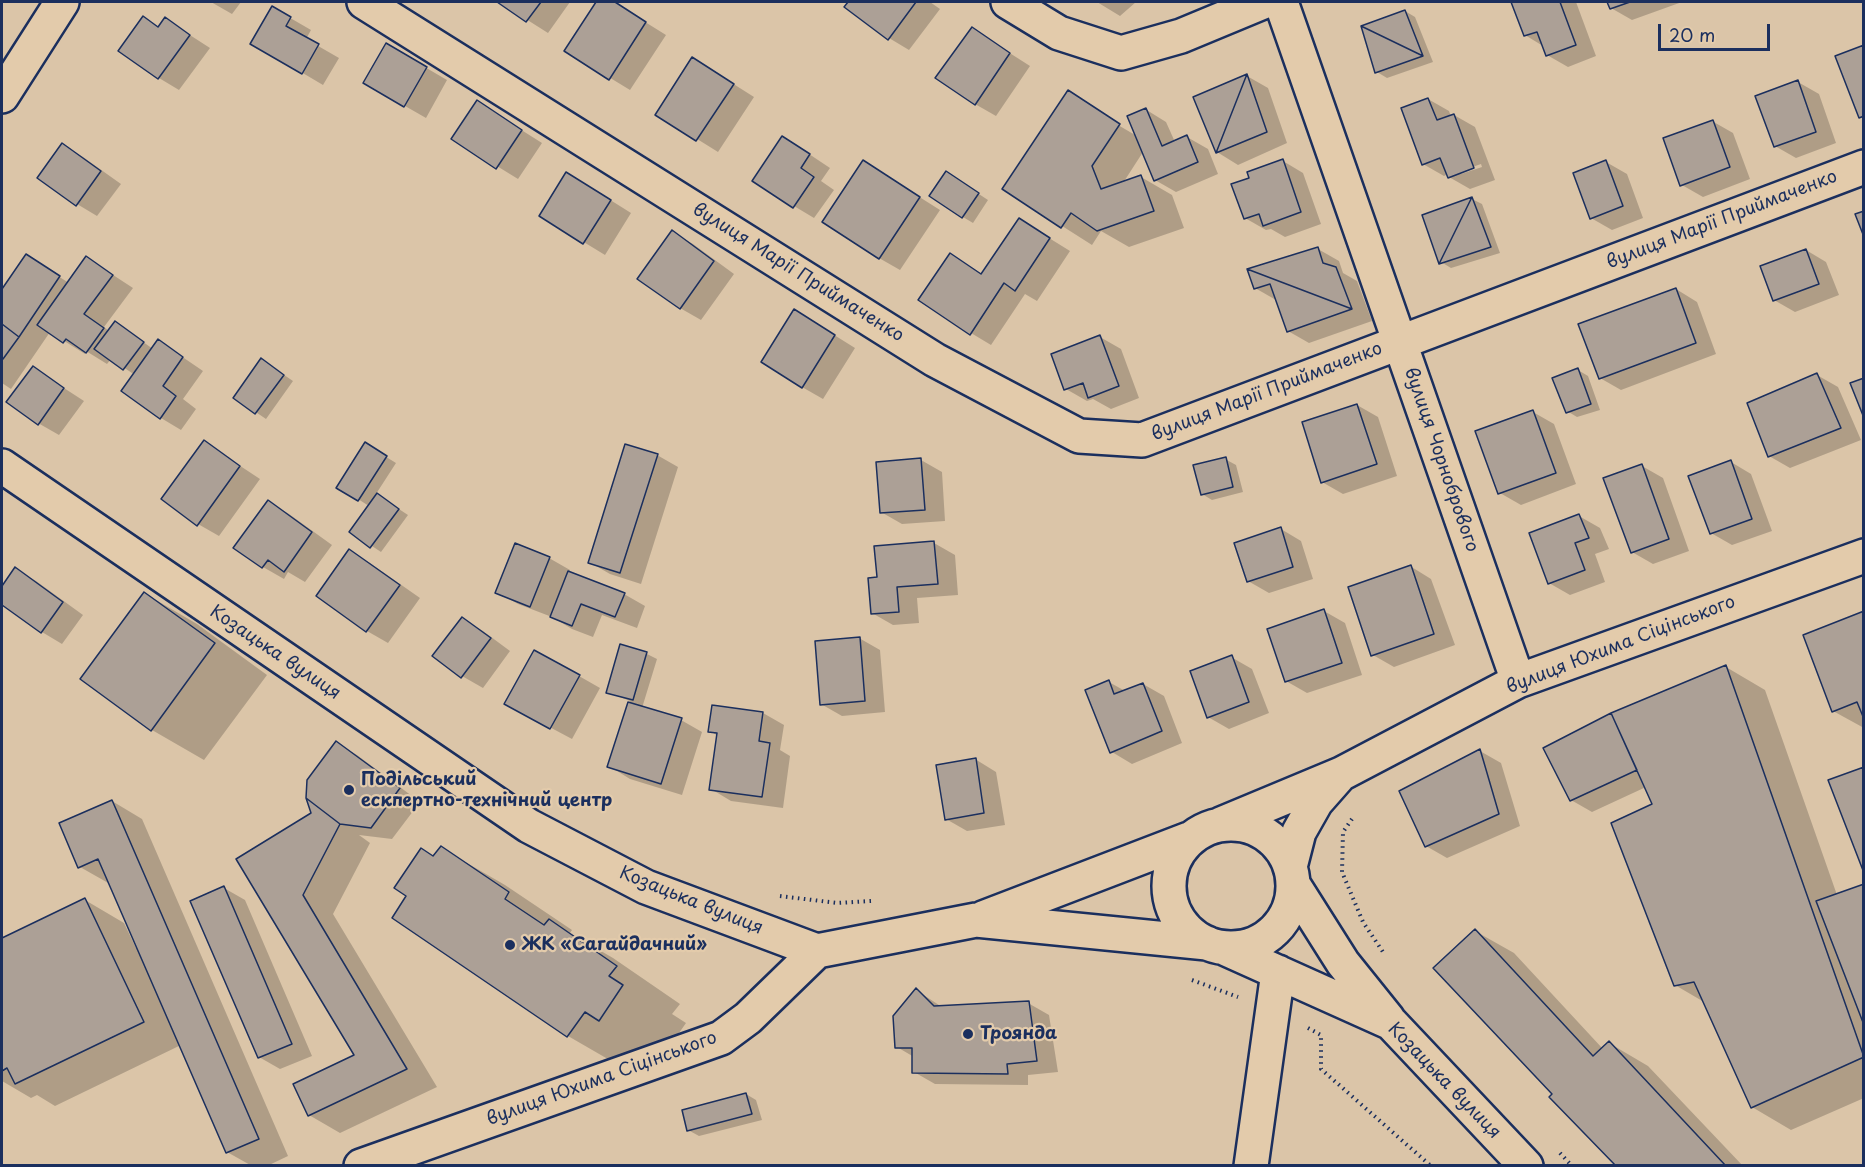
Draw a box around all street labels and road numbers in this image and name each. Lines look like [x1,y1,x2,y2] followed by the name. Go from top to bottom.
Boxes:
[1604,166,1840,274] street label: вулиця Марії Приймаченко
[688,199,908,347] street label: вулиця Марії Приймаченко
[1149,338,1385,446] street label: вулиця Марії Приймаченко
[1399,365,1483,555] street label: вулиця Чорнобрового
[1503,591,1739,699] street label: вулиця Юхима Сіцінського
[206,601,344,705] street label: Козацька вулиця
[616,862,766,940] street label: Козацька вулиця
[1383,1019,1505,1143] street label: Козацька вулиця
[484,1027,720,1131] street label: вулиця Юхима Сіцінського

